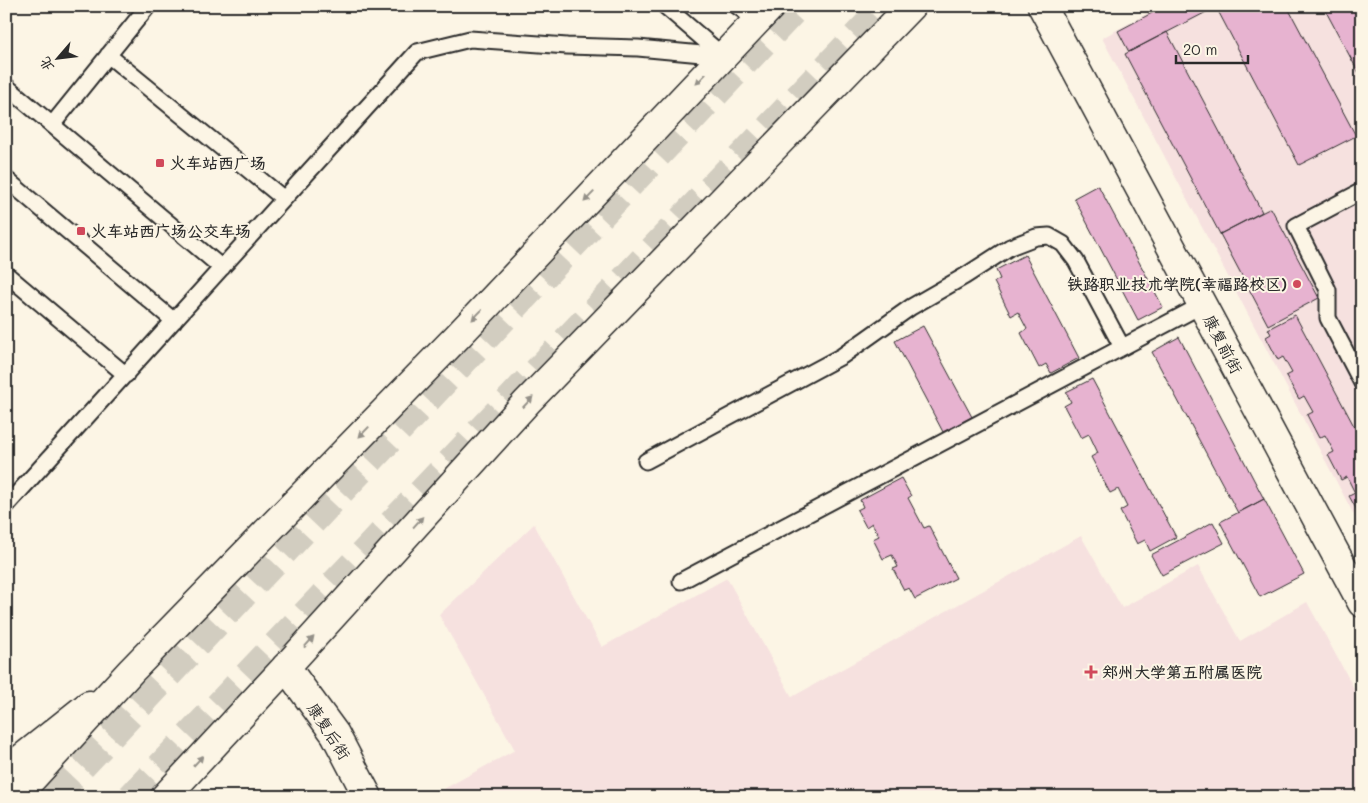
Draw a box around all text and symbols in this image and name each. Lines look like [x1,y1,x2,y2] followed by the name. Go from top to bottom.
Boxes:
[32,32,82,82] north arrow
[1176,32,1248,64] scale bar
[1183,39,1217,59] text: 20 m
[34,54,58,75] text: 北
[695,73,707,85] one-way arrow
[170,152,266,173] place label: 火车站西广场
[154,157,166,169] marker: 火车站西广场
[583,191,595,203] one-way arrow
[91,220,251,241] place label: 火车站西广场公交车场
[75,225,87,237] marker: 火车站西广场公交车场
[1067,273,1287,294] place label: 铁路职业技术学院(幸福路校区)
[1291,278,1303,290] marker: 铁路职业技术学院(幸福路校区)
[471,309,483,321] one-way arrow
[1199,311,1248,377] street label: 康复前街
[522,396,534,408] one-way arrow
[358,425,370,437] one-way arrow
[412,516,424,528] one-way arrow
[303,636,315,648] one-way arrow
[1102,661,1262,682] place label: 郑州大学第五附属医院
[1084,665,1098,679] marker: 郑州大学第五附属医院
[303,698,356,763] street label: 康复后街
[192,755,204,767] one-way arrow

